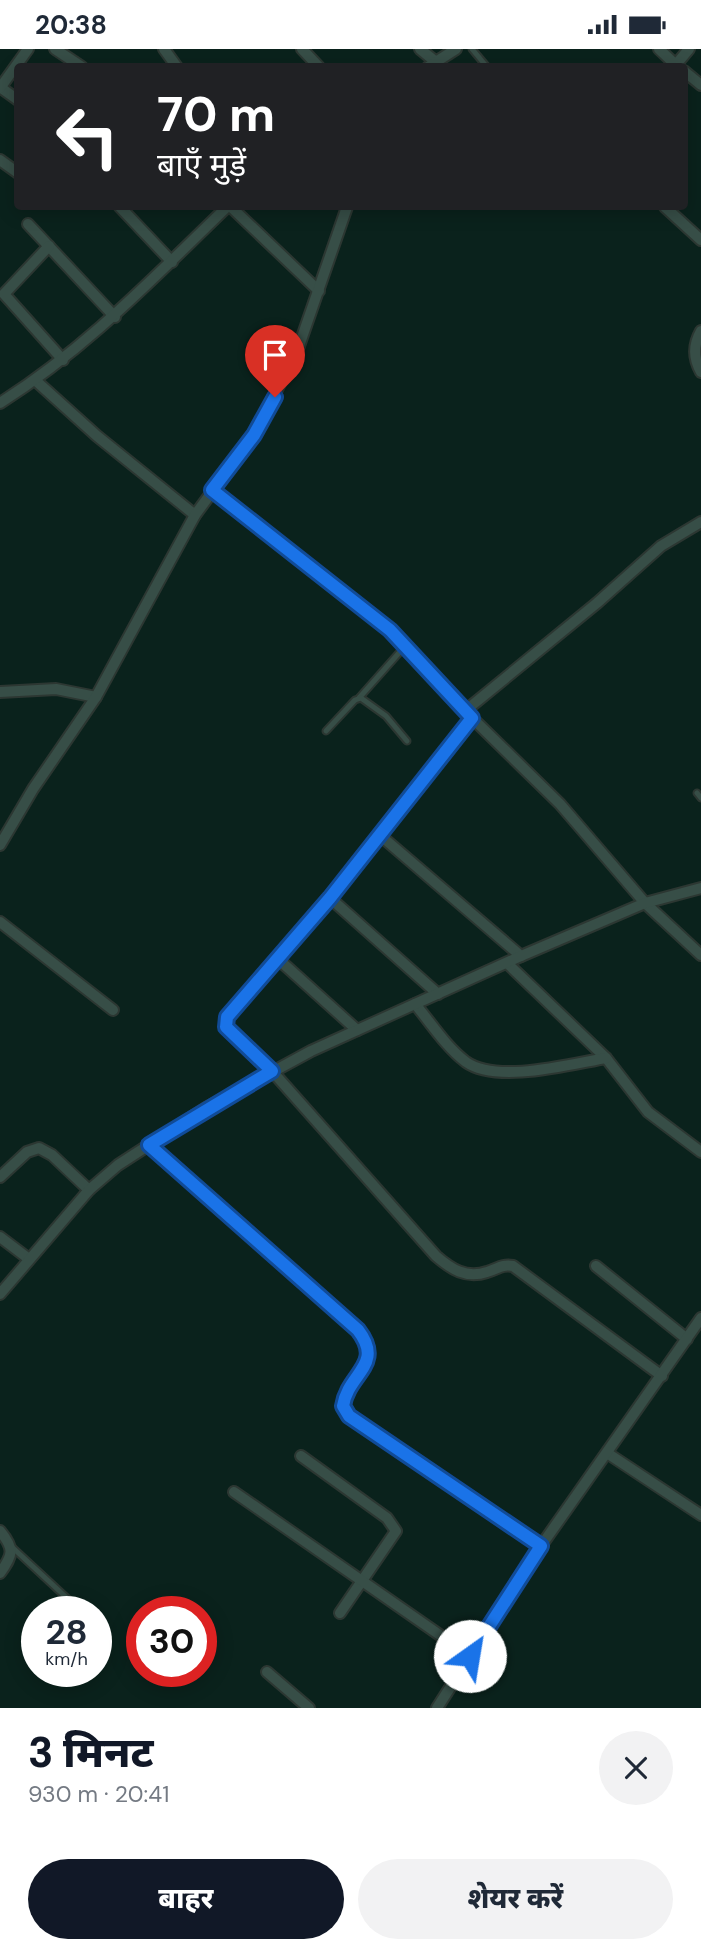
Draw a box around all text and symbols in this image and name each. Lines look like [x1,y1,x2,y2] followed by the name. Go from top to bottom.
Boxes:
[35,8,107,42] text: 20:38
[157,82,275,146] text: 70 m
[42,91,133,182] icon: left
[157,144,246,186] text: बाएँ मुड़ें
[245,325,305,397] pin
[256,336,294,374] icon: arrive
[126,1596,217,1687] speed limit sign: 30
[45,1609,88,1655] text: 28
[433,1619,507,1693] position arrow
[45,1647,88,1671] text: km/h
[28,1725,154,1780] text: 3 मिनट
[599,1731,673,1805] button: close
[28,1779,169,1809] text: 930 m · 20:41
[28,1859,344,1939] button: बाहर
[358,1859,673,1939] button: शेयर करें

